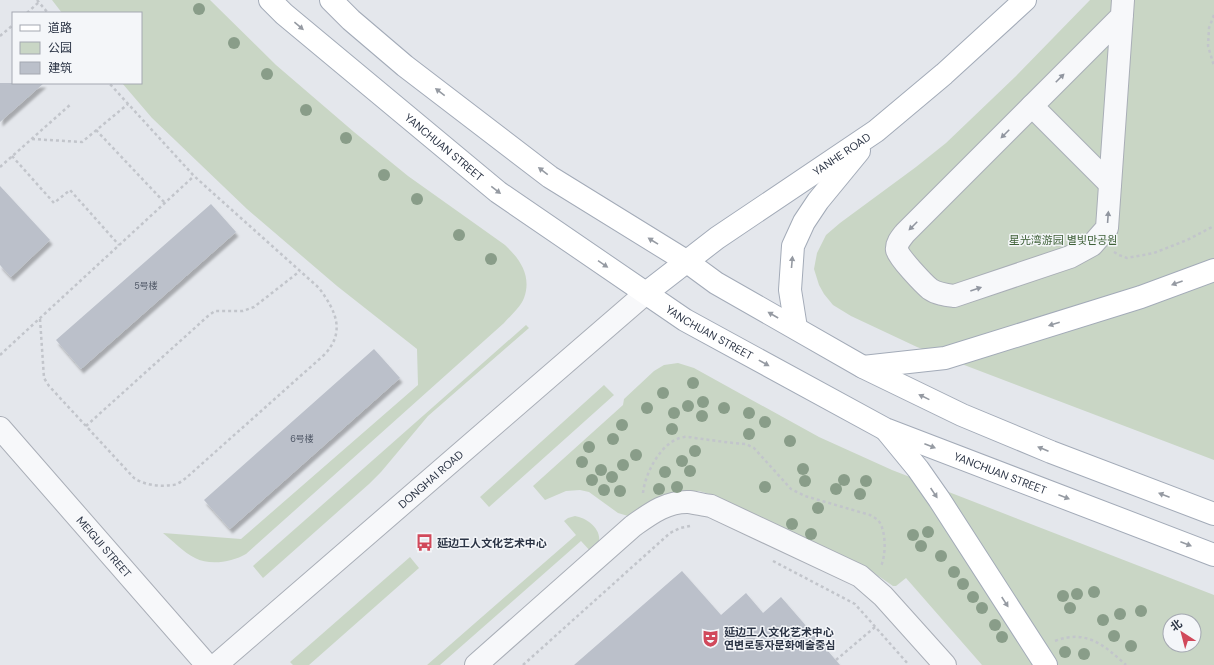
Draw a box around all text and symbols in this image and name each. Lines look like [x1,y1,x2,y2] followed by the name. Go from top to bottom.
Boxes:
[12,12,142,84] legend
[48,20,72,36] text: 道路
[294,22,304,31] one-way arrow
[48,40,72,56] text: 公园
[48,60,72,76] text: 建筑
[1055,73,1065,83] one-way arrow
[434,88,445,97] one-way arrow
[402,110,486,184] street label: YANCHUAN STREET
[1000,129,1010,139] one-way arrow
[810,130,873,179] street label: YANHE ROAD
[537,167,548,176] one-way arrow
[490,186,501,194] one-way arrow
[1104,211,1111,223] one-way arrow
[908,221,918,230] one-way arrow
[1009,233,1117,247] park label: 星光湾游园 별빛만공원
[647,237,658,245] one-way arrow
[789,256,796,268] one-way arrow
[598,260,608,268] one-way arrow
[134,280,158,292] house number: 5号楼
[1171,281,1183,287] one-way arrow
[970,286,982,292] one-way arrow
[663,302,755,363] street label: YANCHUAN STREET
[767,311,779,318] one-way arrow
[1048,321,1060,327] one-way arrow
[758,359,770,366] one-way arrow
[918,394,930,400] one-way arrow
[290,433,314,445] house number: 6号楼
[924,443,936,449] one-way arrow
[1037,445,1049,451] one-way arrow
[395,447,467,511] street label: DONGHAI ROAD
[952,449,1049,497] street label: YANCHUAN STREET
[930,488,938,498] one-way arrow
[1158,492,1170,498] one-way arrow
[1059,495,1071,501] one-way arrow
[73,514,134,580] street label: MEIGUI STREET
[414,533,434,553] bus stop icon: 延边工人文化艺术中心
[437,536,547,550] place label: 延边工人文化艺术中心
[1180,541,1192,547] one-way arrow
[1002,596,1009,607] one-way arrow
[1162,613,1202,653] north arrow
[1168,616,1185,634] text: 北
[724,625,835,652] place label: 延边工人文化艺术中心 연변로동자문화예술중심
[701,628,721,648] theatre icon: 延边工人文化艺术中心 연변로동자문화예술중심

